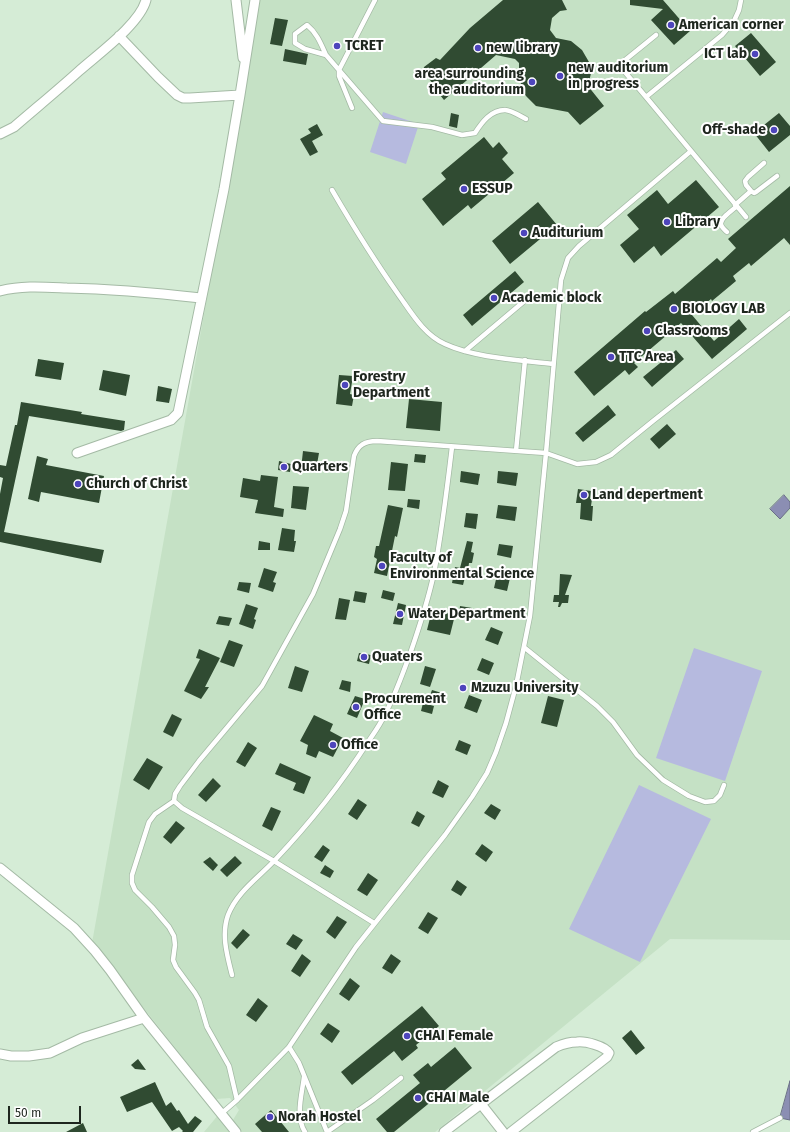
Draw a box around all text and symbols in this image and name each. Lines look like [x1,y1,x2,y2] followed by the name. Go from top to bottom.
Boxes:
[679,17,784,33] place label: American corner
[666,20,676,30] marker: American corner
[345,38,384,54] place label: TCRET
[486,40,558,56] place label: new library
[332,41,342,51] marker: TCRET
[473,43,483,53] marker: new library
[704,46,747,62] place label: ICT lab
[750,49,760,59] marker: ICT lab
[568,60,668,92] place label: new auditorium in progress
[415,66,524,98] place label: area surrounding the auditorium
[555,71,565,81] marker: new auditorium in progress
[527,77,537,87] marker: area surrounding the auditorium
[702,122,766,138] place label: Off-shade
[769,125,779,135] marker: Off-shade
[472,181,513,197] place label: ESSUP
[459,184,469,194] marker: ESSUP
[675,214,720,230] place label: Library
[662,217,672,227] marker: Library
[532,225,603,241] place label: Auditurium
[519,228,529,238] marker: Auditurium
[502,290,601,306] place label: Academic block
[489,293,499,303] marker: Academic block
[682,301,765,317] place label: BIOLOGY LAB
[669,304,679,314] marker: BIOLOGY LAB
[655,323,728,339] place label: Classrooms
[642,326,652,336] marker: Classrooms
[619,349,674,365] place label: TTC Area
[606,352,616,362] marker: TTC Area
[353,369,430,402] place label: Forestry Department
[340,380,350,390] marker: Forestry Department
[292,459,348,475] place label: Quarters
[279,462,289,472] marker: Quarters
[86,476,187,492] place label: Church of Christ
[73,479,83,489] marker: Church of Christ
[592,487,703,503] place label: Land depertment
[579,490,589,500] marker: Land depertment
[390,550,534,582] place label: Faculty of Environmental Science
[377,561,387,571] marker: Faculty of Environmental Science
[408,606,526,622] place label: Water Department
[395,609,405,619] marker: Water Department
[372,649,422,665] place label: Quaters
[359,652,369,662] marker: Quaters
[471,680,579,696] place label: Mzuzu University
[458,683,468,693] marker: Mzuzu University
[364,691,446,724] place label: Procurement Office
[351,702,361,712] marker: Procurement Office
[341,737,378,753] place label: Office
[328,740,338,750] marker: Office
[415,1028,493,1044] place label: CHAI Female
[402,1031,412,1041] marker: CHAI Female
[426,1090,489,1106] place label: CHAI Male
[413,1093,423,1103] marker: CHAI Male
[10,1098,83,1124] scale bar
[15,1106,41,1120] text: 50 m
[278,1109,361,1125] place label: Norah Hostel
[265,1112,275,1122] marker: Norah Hostel

